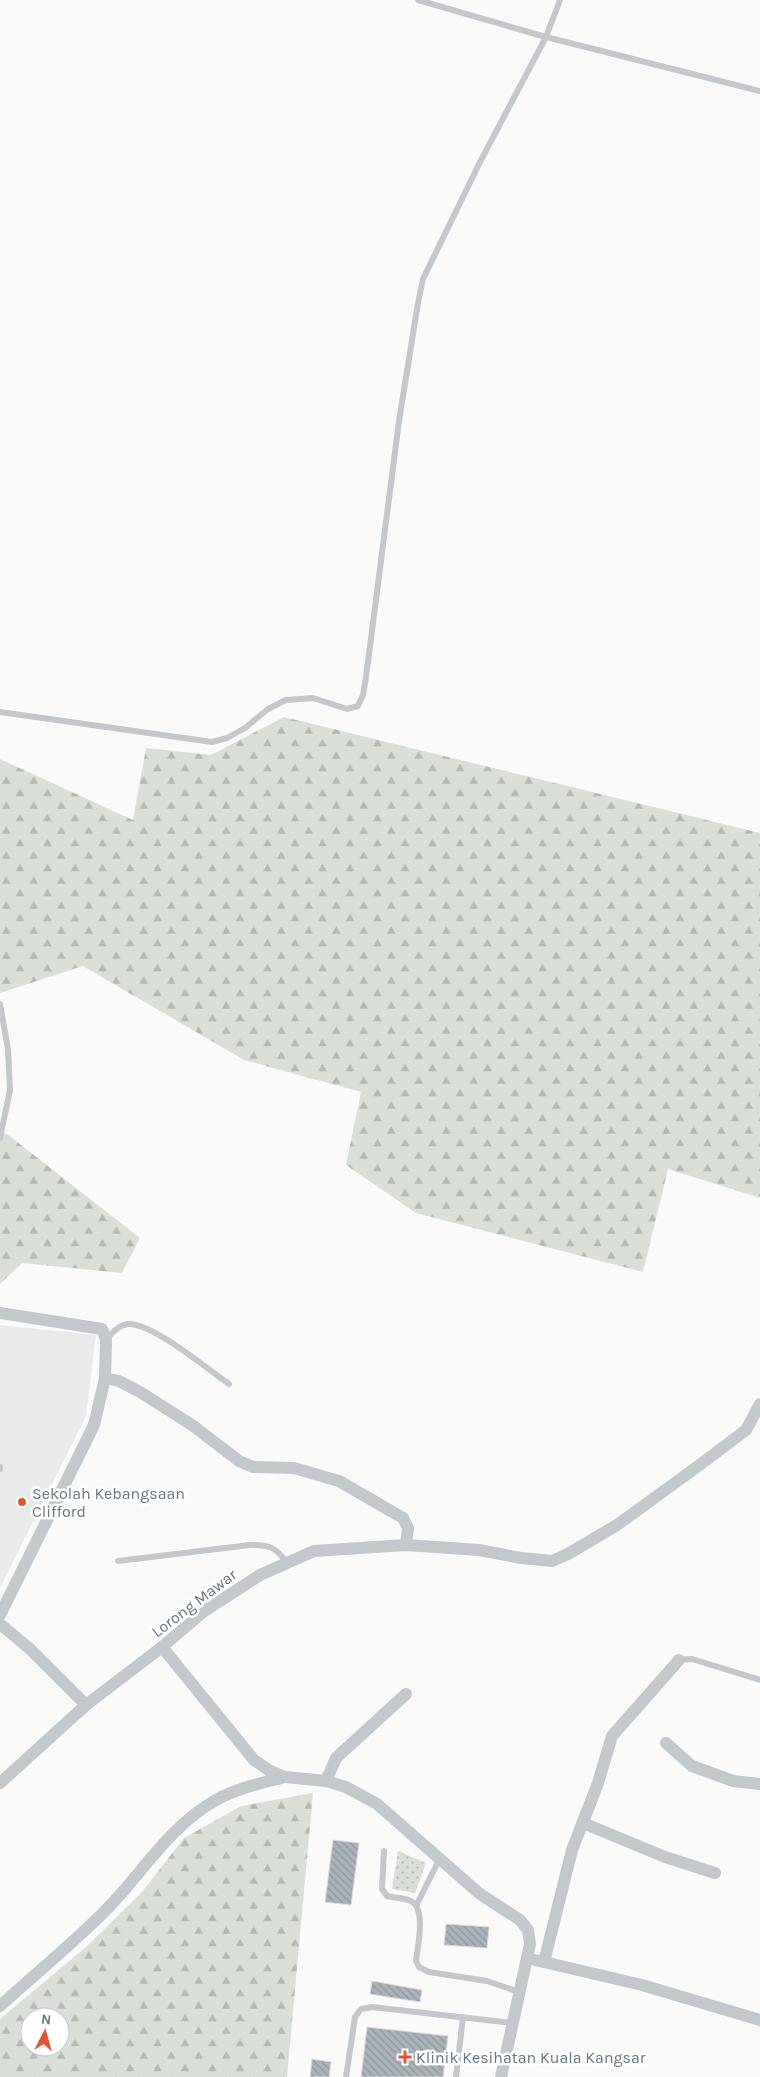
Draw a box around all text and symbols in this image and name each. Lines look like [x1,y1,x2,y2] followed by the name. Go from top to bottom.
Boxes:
[32,1484,185,1521] place label: Sekolah Kebangsaan Clifford
[16,1496,28,1508] marker: Sekolah Kebangsaan Clifford
[148,1565,241,1641] street label: Lorong Mawar
[20,2007,70,2057] north arrow
[40,2011,52,2029] text: N
[416,2048,646,2067] place label: Klinik Kesihatan Kuala Kangsar
[398,2050,412,2064] marker: Klinik Kesihatan Kuala Kangsar

